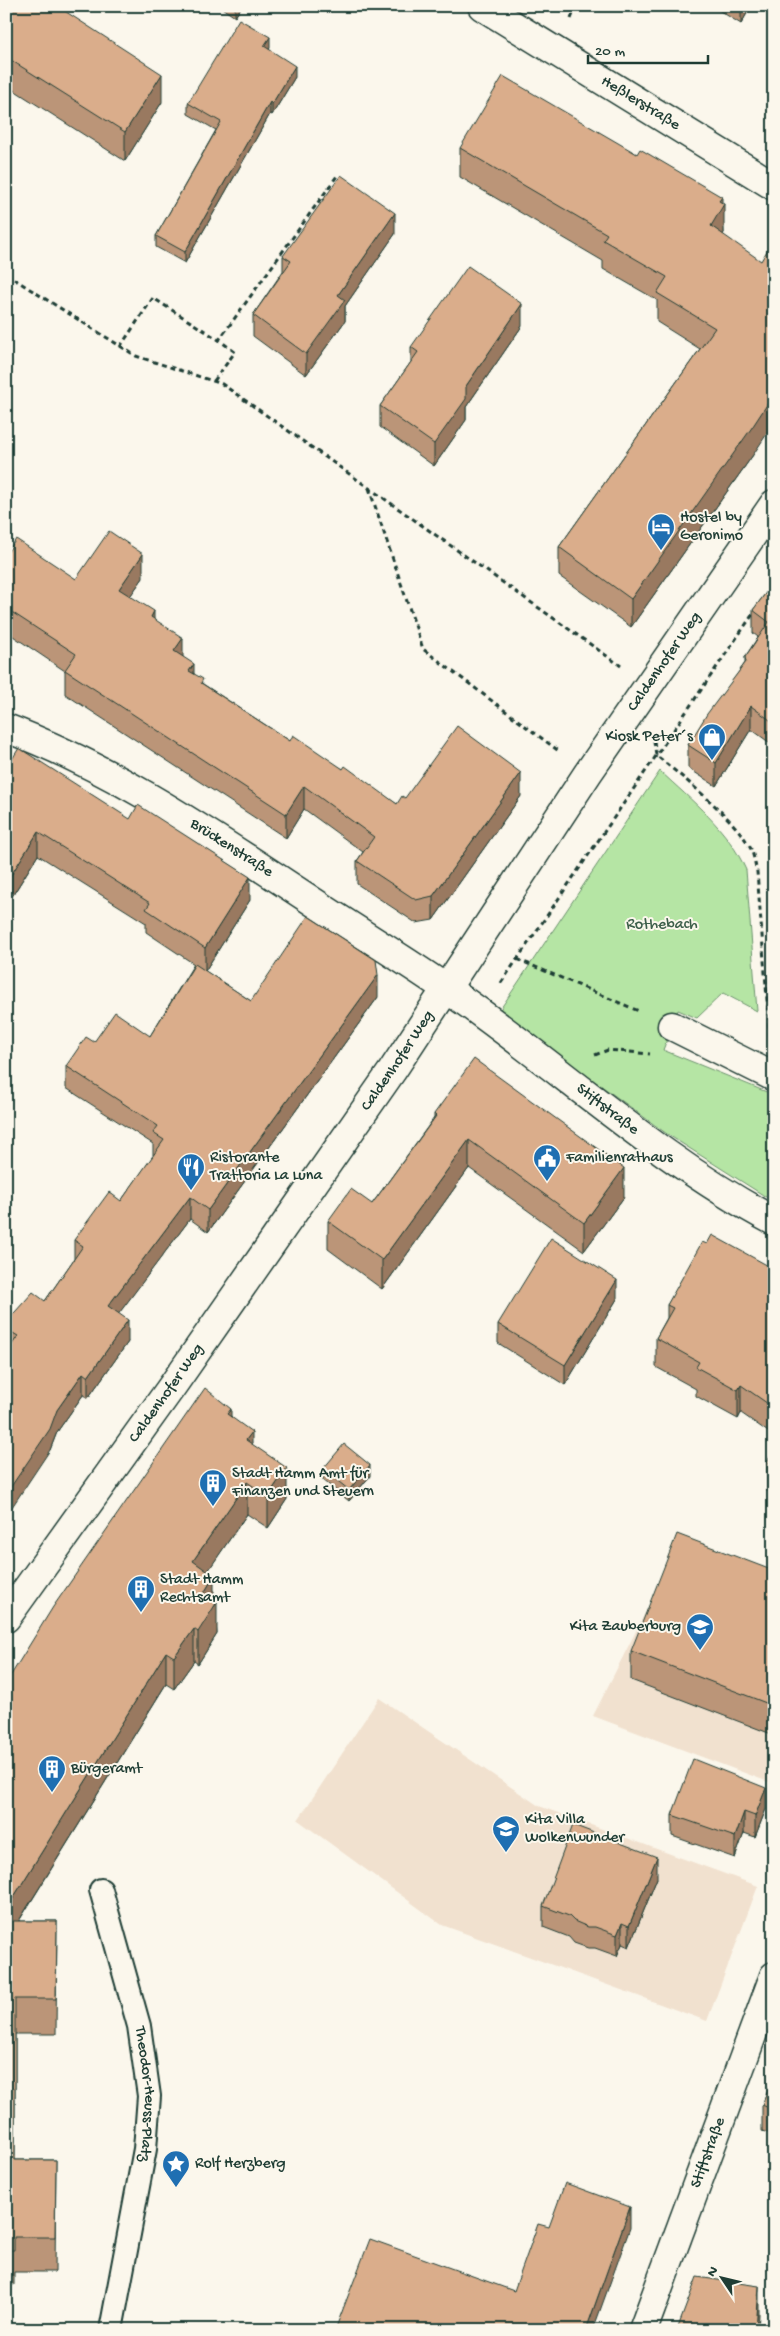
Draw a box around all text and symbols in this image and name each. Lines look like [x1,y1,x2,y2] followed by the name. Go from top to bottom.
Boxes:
[588,32,708,64] scale bar
[595,43,625,61] text: 20 m
[597,72,684,136] street label: Heßlerstraße
[680,509,743,546] place label: Hostel by Geronimo
[646,512,676,551] hotel icon: Hostel by Geronimo
[624,609,706,716] street label: Caldenhofer Weg
[697,722,727,761] shop icon: Kiosk Peter´s
[605,728,694,747] place label: Kiosk Peter´s
[186,814,277,882] street label: Brückenstraße
[626,916,698,935] park label: Rothebach
[357,1007,438,1115] street label: Caldenhofer Weg
[572,1080,643,1140] street label: Stiftstraße
[532,1143,562,1182] public building icon: Familienrathaus
[209,1149,323,1186] place label: Ristorante Trattoria La Luna
[565,1149,674,1168] place label: Familienrathaus
[176,1152,206,1191] restaurant icon: Ristorante Trattoria La Luna
[125,1340,208,1447] street label: Caldenhofer Weg
[231,1465,374,1502] place label: Stadt Hamm Amt für Finanzen und Steuern
[198,1468,228,1507] building icon: Stadt Hamm Amt für Finanzen und Steuern
[160,1571,244,1608] place label: Stadt Hamm Rechtsamt
[126,1574,156,1613] building icon: Stadt Hamm Rechtsamt
[685,1612,715,1651] school or university icon: Kita Zauberburg
[570,1618,681,1637] place label: Kita Zauberburg
[37,1754,67,1793] building icon: Bürgeramt
[70,1760,144,1779] place label: Bürgeramt
[525,1811,626,1848] place label: Kita Villa Wolkenwunder
[491,1814,521,1853] school or university icon: Kita Villa Wolkenwunder
[130,2024,159,2165] street label: Theodor-Heuss-Platz
[687,2114,731,2191] street label: Stiftstraße
[161,2149,191,2188] place icon: Rolf Herzberg
[195,2155,285,2174] place label: Rolf Herzberg
[698,2254,748,2304] north arrow
[704,2263,723,2281] text: N

